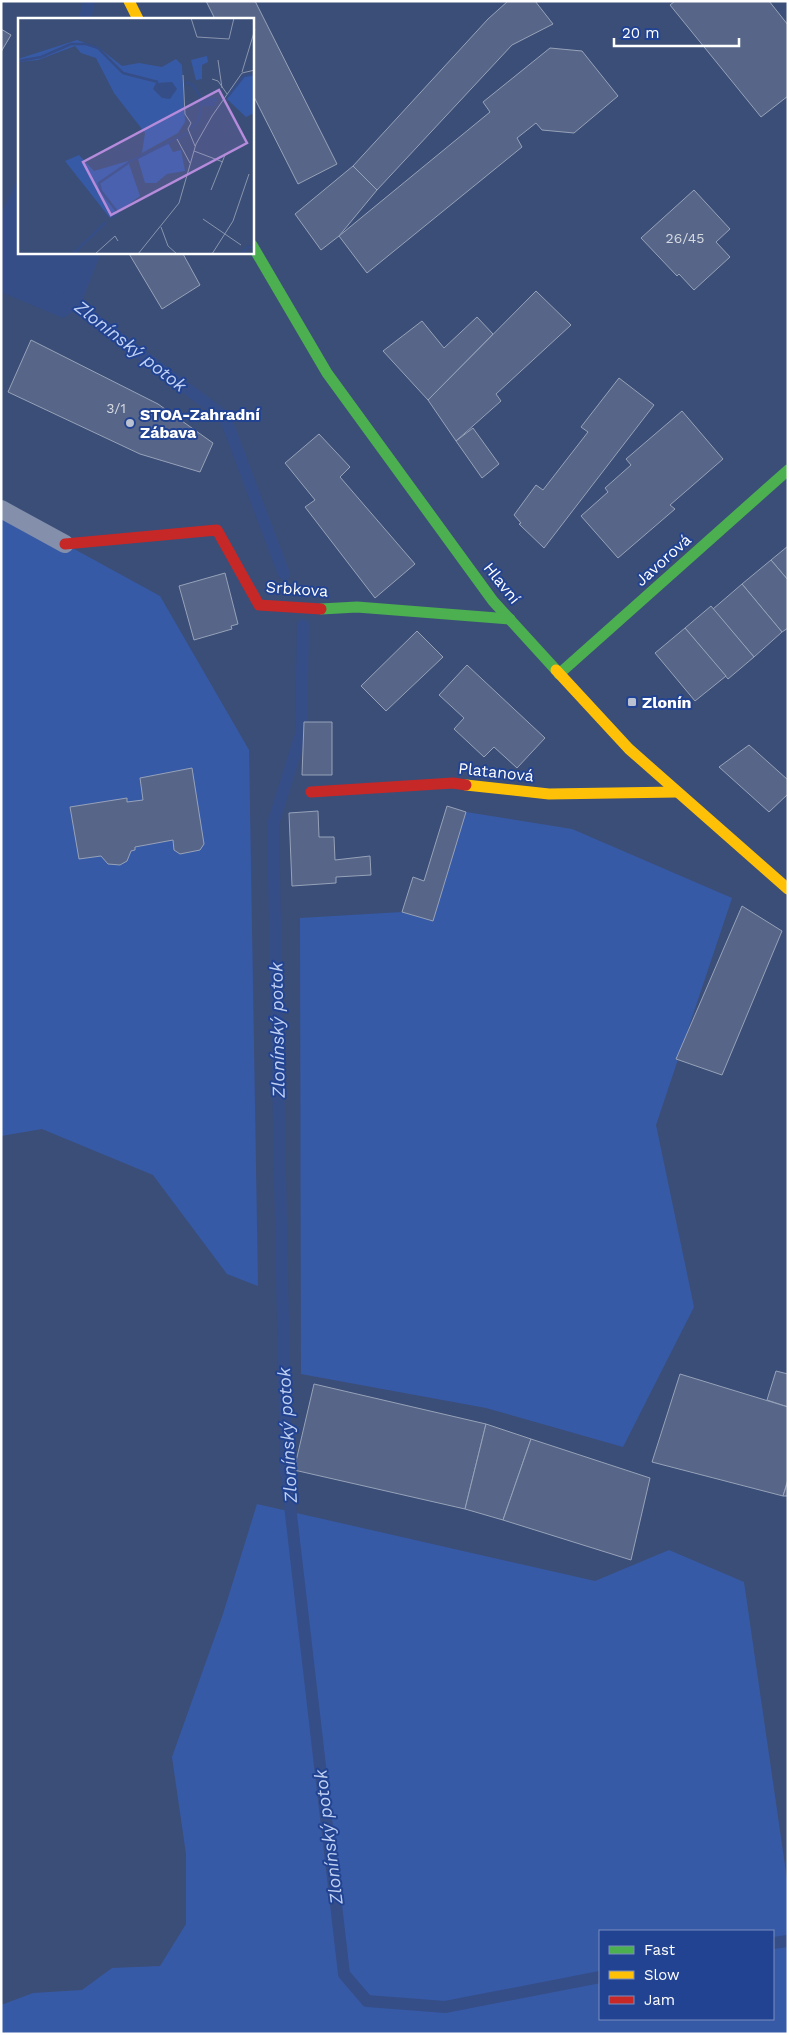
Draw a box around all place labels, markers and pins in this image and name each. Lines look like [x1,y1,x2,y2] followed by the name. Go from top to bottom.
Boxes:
[140,405,260,442] place label: STOA-Zahradní Zábava
[124,417,136,429] marker: STOA-Zahradní Zábava
[642,693,691,712] place label: Zlonín
[626,696,638,708] marker: Zlonín

